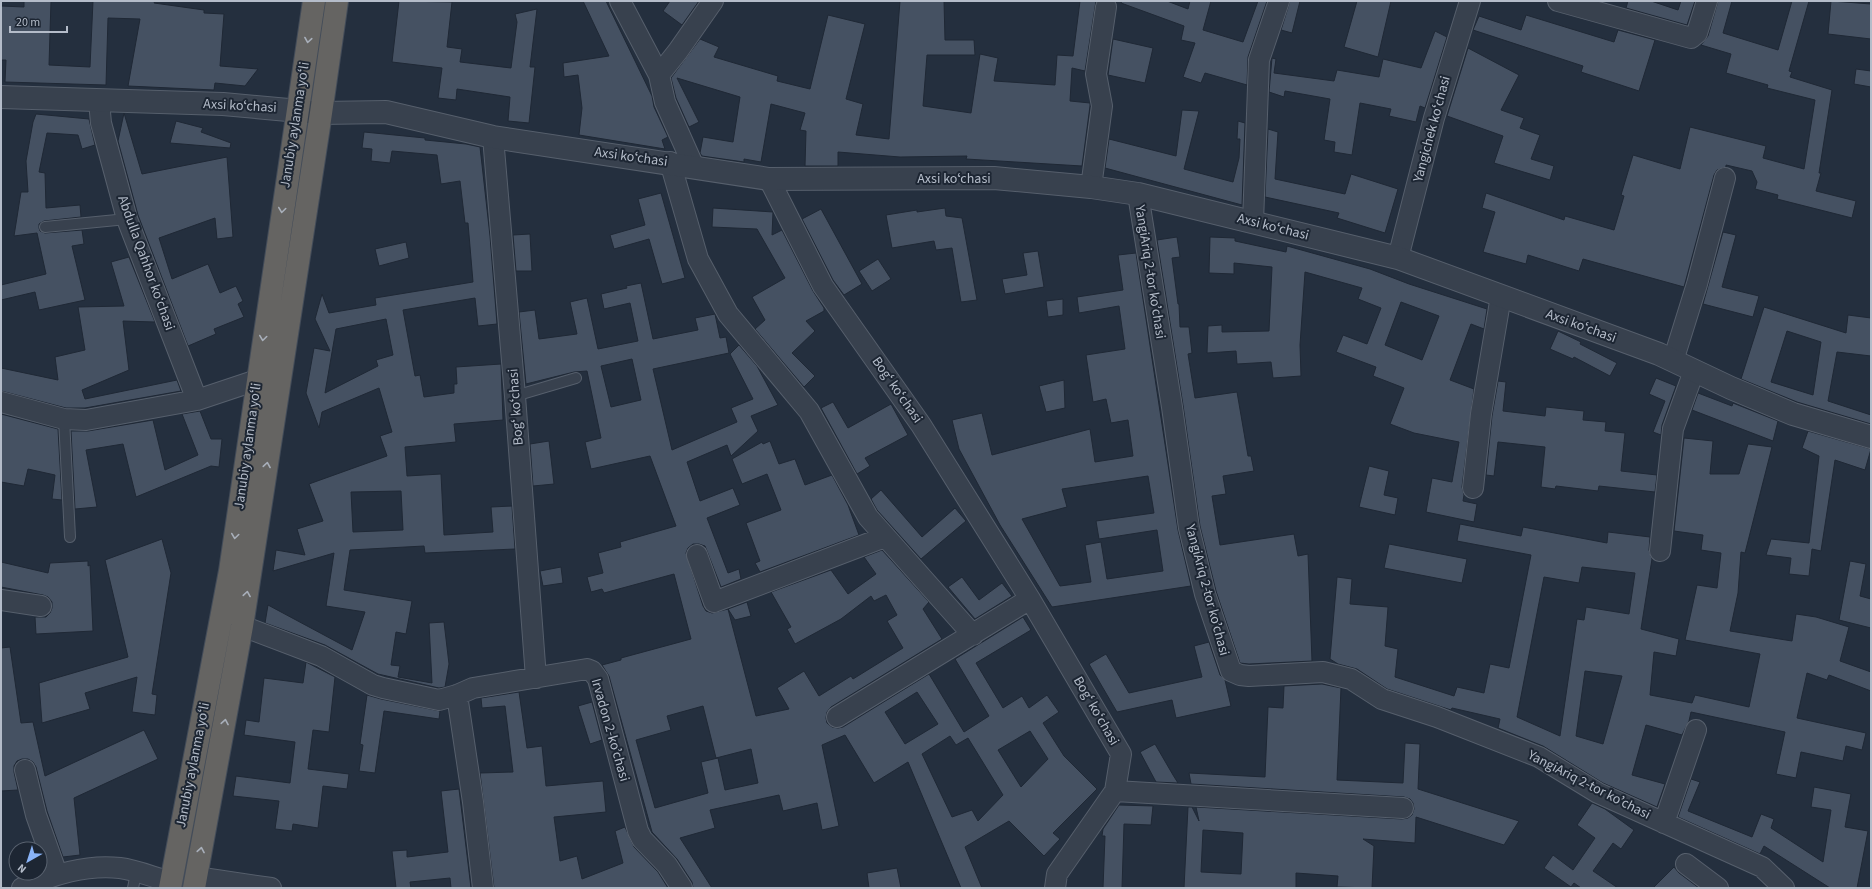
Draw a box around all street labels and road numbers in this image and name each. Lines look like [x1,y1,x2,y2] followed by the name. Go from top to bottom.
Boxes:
[275,61,315,189] street label: Janubiy aylanma yoʻli
[1408,74,1456,185] street label: Yangichek koʻchasi
[203,94,277,118] street label: Axsi koʻchasi
[593,142,669,172] street label: Axsi koʻchasi
[917,169,991,189] street label: Axsi koʻchasi
[112,193,180,333] street label: Abdulla Qahhor koʻchasi
[1129,203,1170,340] street label: YangiАriq 2-tor koʼchasi
[1235,208,1311,246] street label: Axsi koʻchasi
[1543,304,1619,348] street label: Axsi koʻchasi
[867,353,927,427] street label: Bogʻ koʻchasi
[503,368,529,446] street label: Bogʻ koʻchasi
[229,382,267,510] street label: Janubiy aylanma yoʻli
[1180,521,1234,658] street label: YangiАriq 2-tor koʼchasi
[1068,673,1124,749] street label: Bogʻ koʻchasi
[586,676,634,784] street label: Irvadon 2-koʼchasi
[171,701,215,829] street label: Janubiy aylanma yoʻli
[1523,745,1654,825] street label: YangiАriq 2-tor koʼchasi

